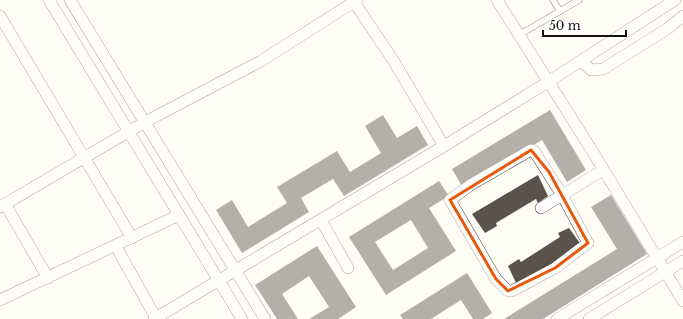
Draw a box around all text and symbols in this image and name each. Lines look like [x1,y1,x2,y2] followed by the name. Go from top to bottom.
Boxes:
[543,12,626,38] scale bar
[549,18,581,33] text: 50 m

